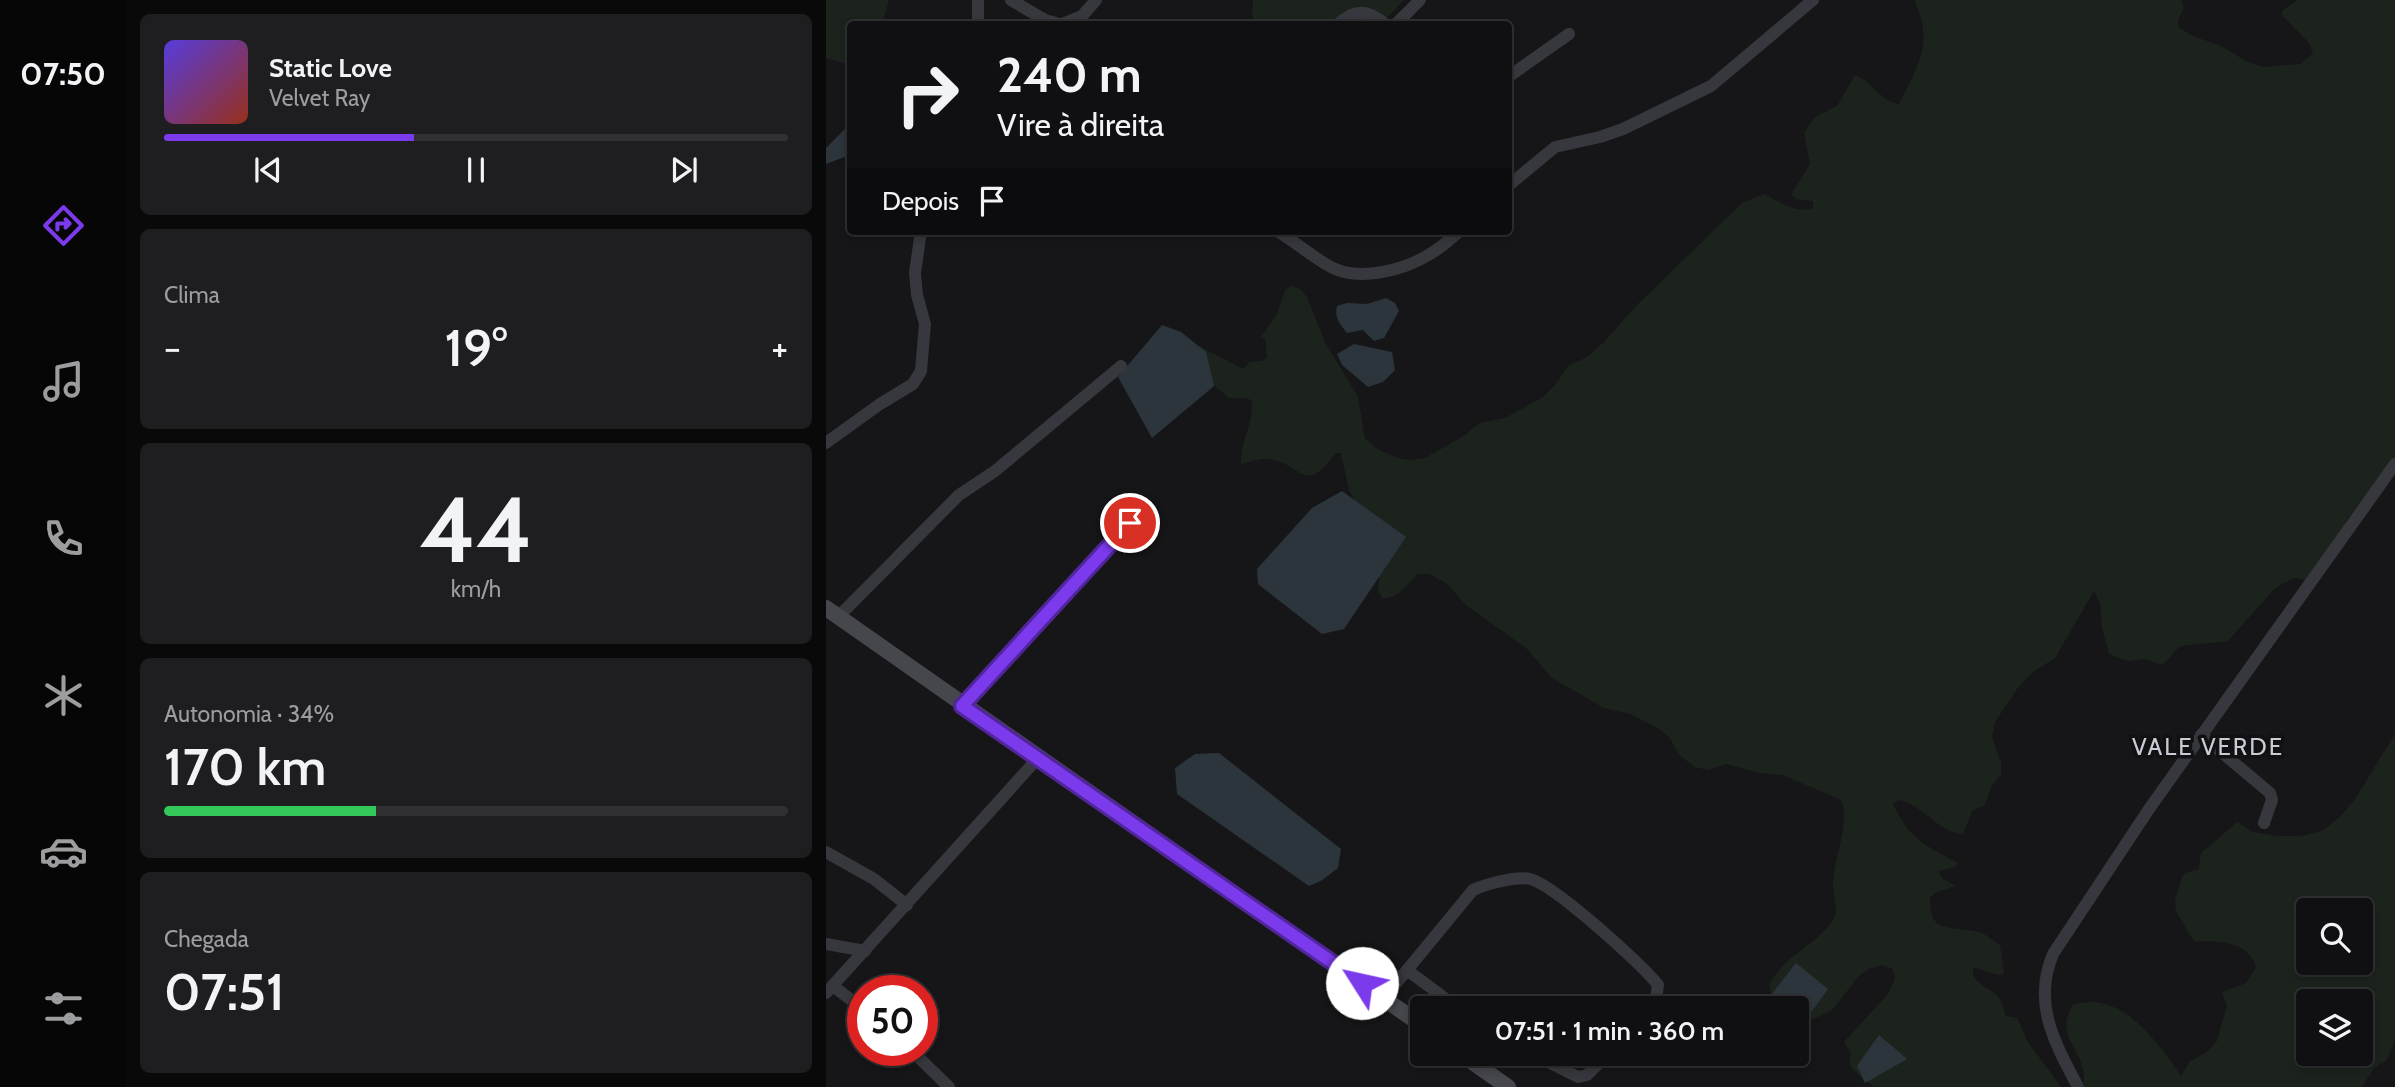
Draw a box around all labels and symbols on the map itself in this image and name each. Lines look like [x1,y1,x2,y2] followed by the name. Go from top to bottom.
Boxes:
[1100,493,1160,553] pin
[2132,732,2284,761] district label: VALE VERDE
[1325,946,1399,1020] position arrow
[847,975,938,1066] speed limit sign: 50

